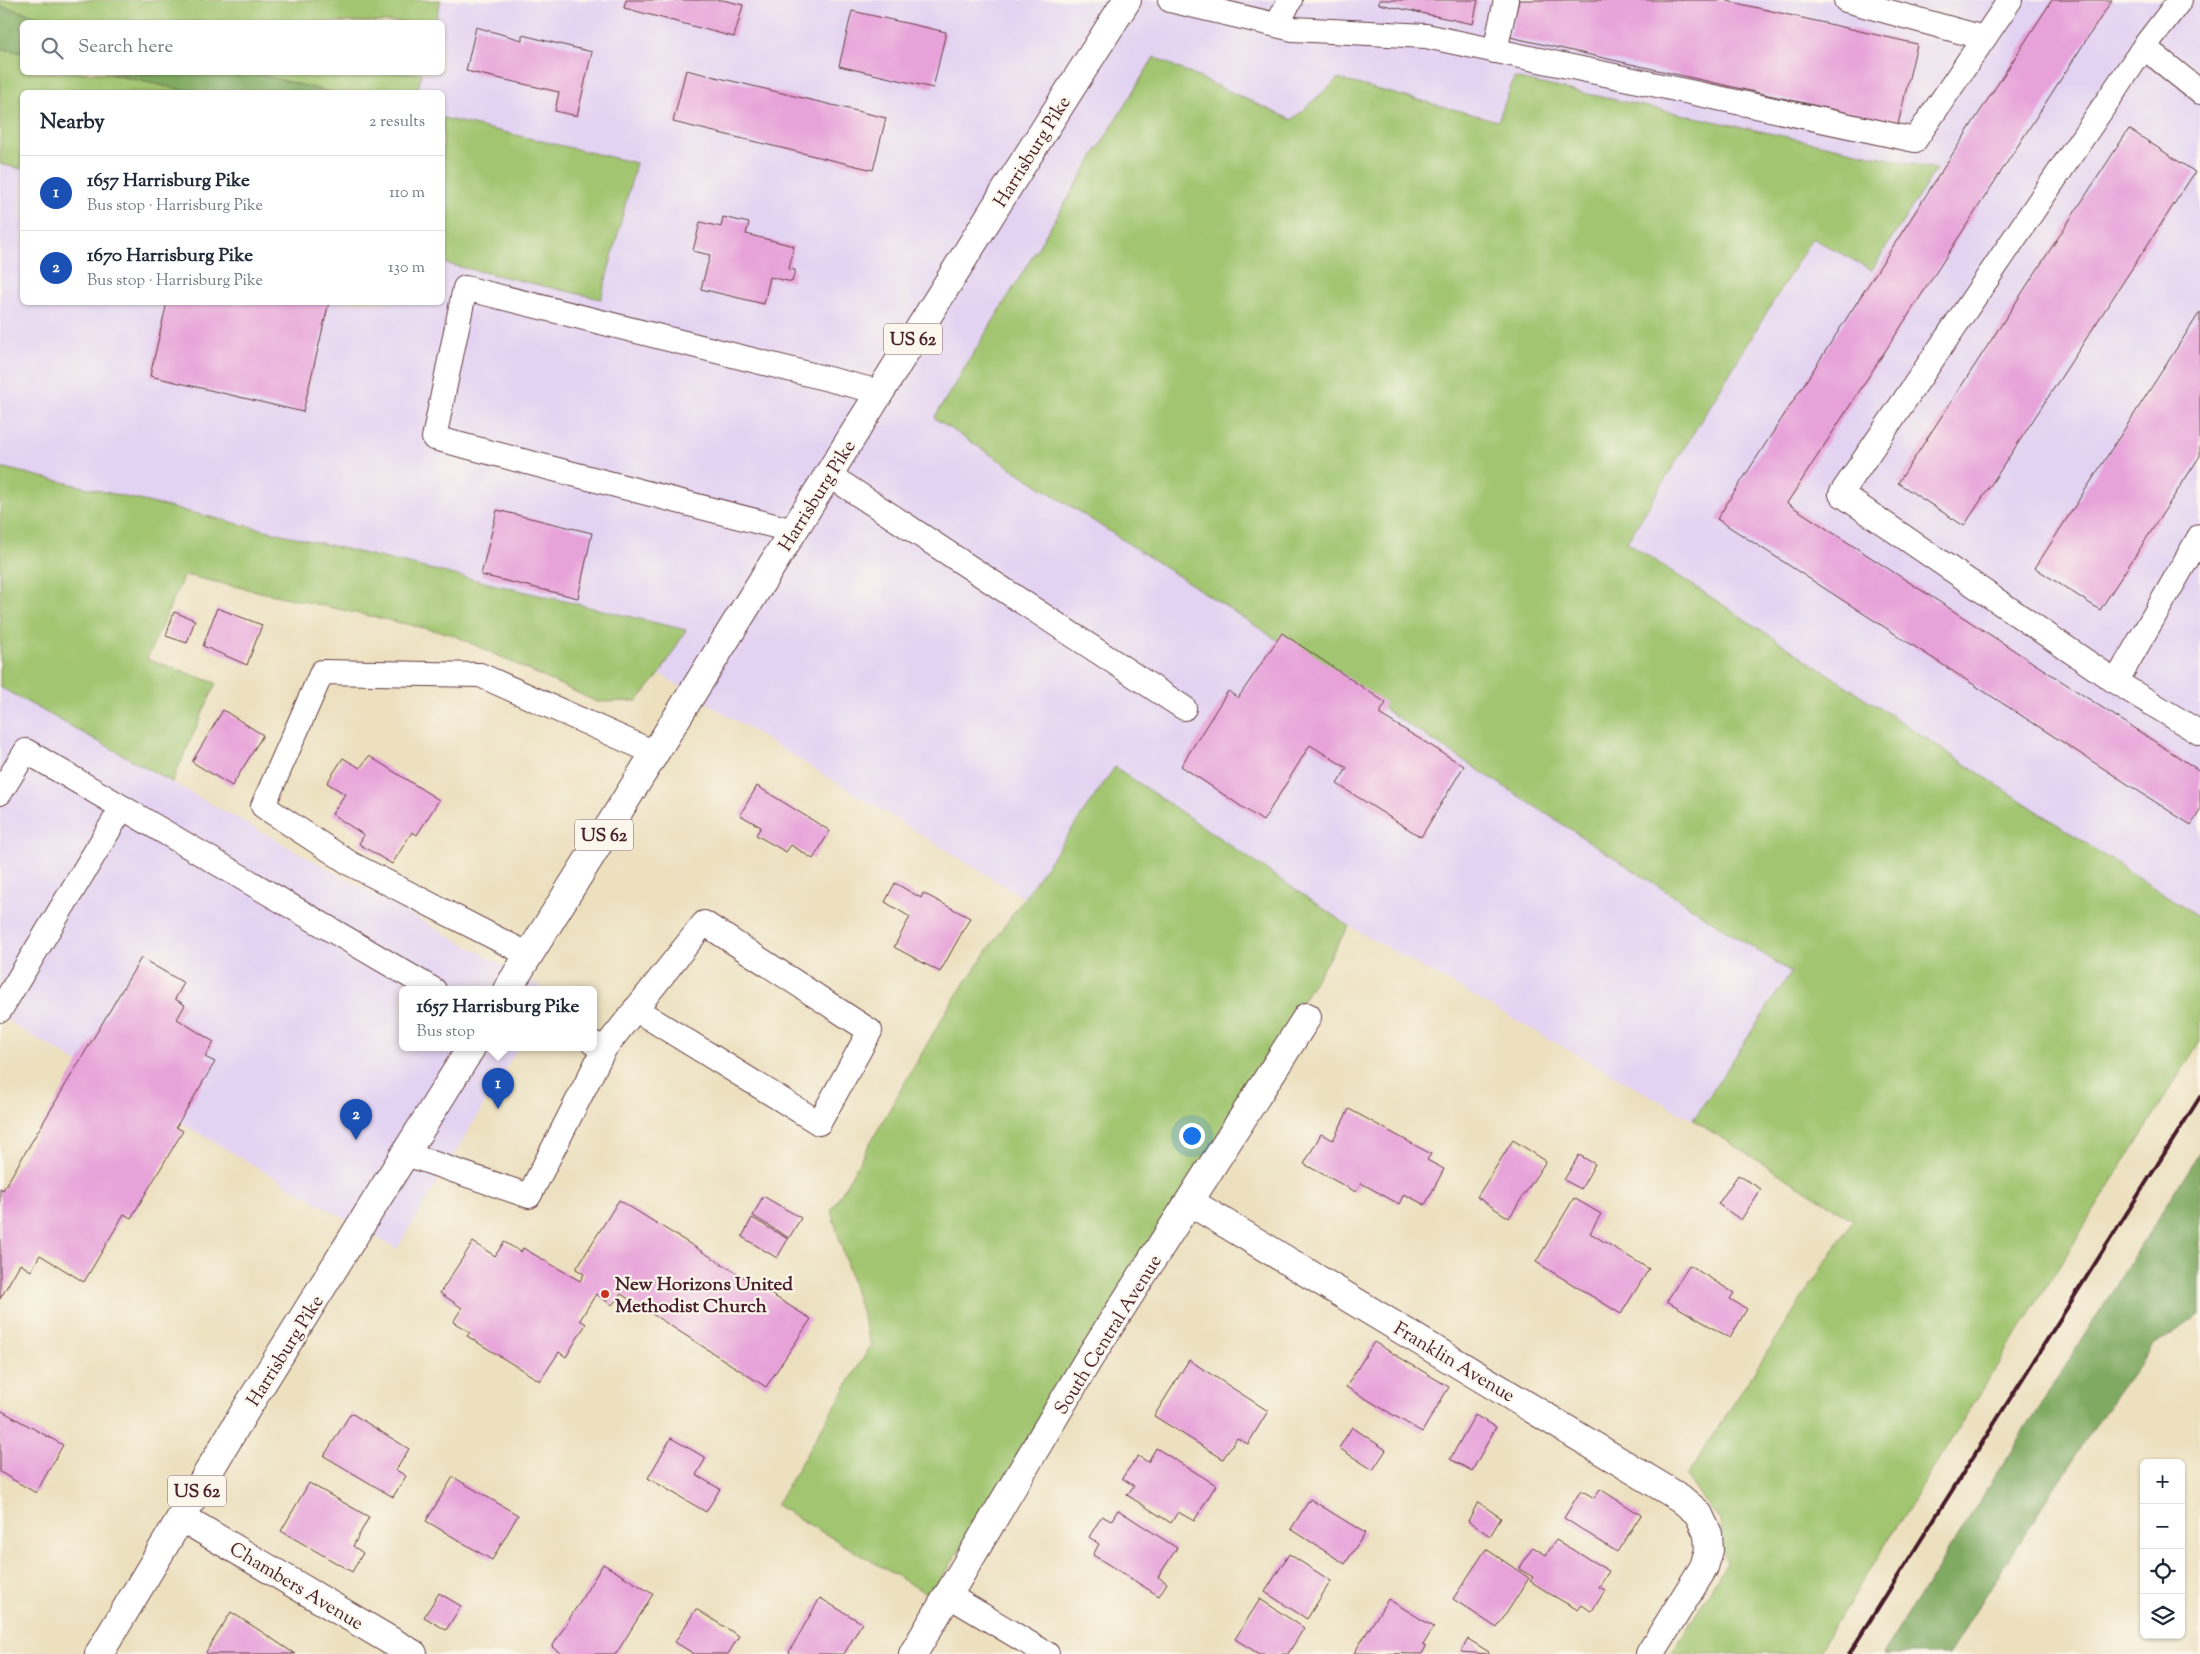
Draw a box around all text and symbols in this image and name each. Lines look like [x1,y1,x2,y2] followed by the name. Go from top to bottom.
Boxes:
[20,20,445,75] search box
[38,34,66,62] icon: search
[78,34,173,61] text: Search here
[988,91,1078,213] street label: Harrisburg Pike
[40,108,105,138] text: Nearby
[369,111,425,134] text: 2 results
[87,168,250,195] text: 1657 Harrisburg Pike
[53,182,59,205] text: 1
[389,182,425,205] text: 110 m
[87,195,263,218] text: Bus stop · Harrisburg Pike
[87,243,253,270] text: 1670 Harrisburg Pike
[52,257,60,280] text: 2
[388,257,425,280] text: 130 m
[87,270,263,293] text: Bus stop · Harrisburg Pike
[884,324,942,354] road number: US 62
[773,435,863,557] street label: Harrisburg Pike
[575,820,633,850] road number: US 62
[399,986,597,1051] popup
[417,994,579,1021] text: 1657 Harrisburg Pike
[417,1021,475,1044] text: Bus stop
[482,1068,514,1109] pin: 1
[340,1099,372,1140] pin: 2
[1179,1123,1205,1149] your location
[1049,1250,1169,1421] street label: South Central Avenue
[615,1272,793,1321] place label: New Horizons United Methodist Church
[599,1288,611,1300] marker: New Horizons United Methodist Church
[241,1290,331,1412] street label: Harrisburg Pike
[1388,1316,1520,1410] street label: Franklin Avenue
[2140,1459,2185,1639] map controls
[2140,1459,2185,1504] button: +
[168,1475,226,1506] road number: US 62
[2140,1504,2185,1549] button: −
[224,1536,368,1638] street label: Chambers Avenue
[2140,1549,2185,1594] button: locate
[2140,1594,2185,1639] button: layers

